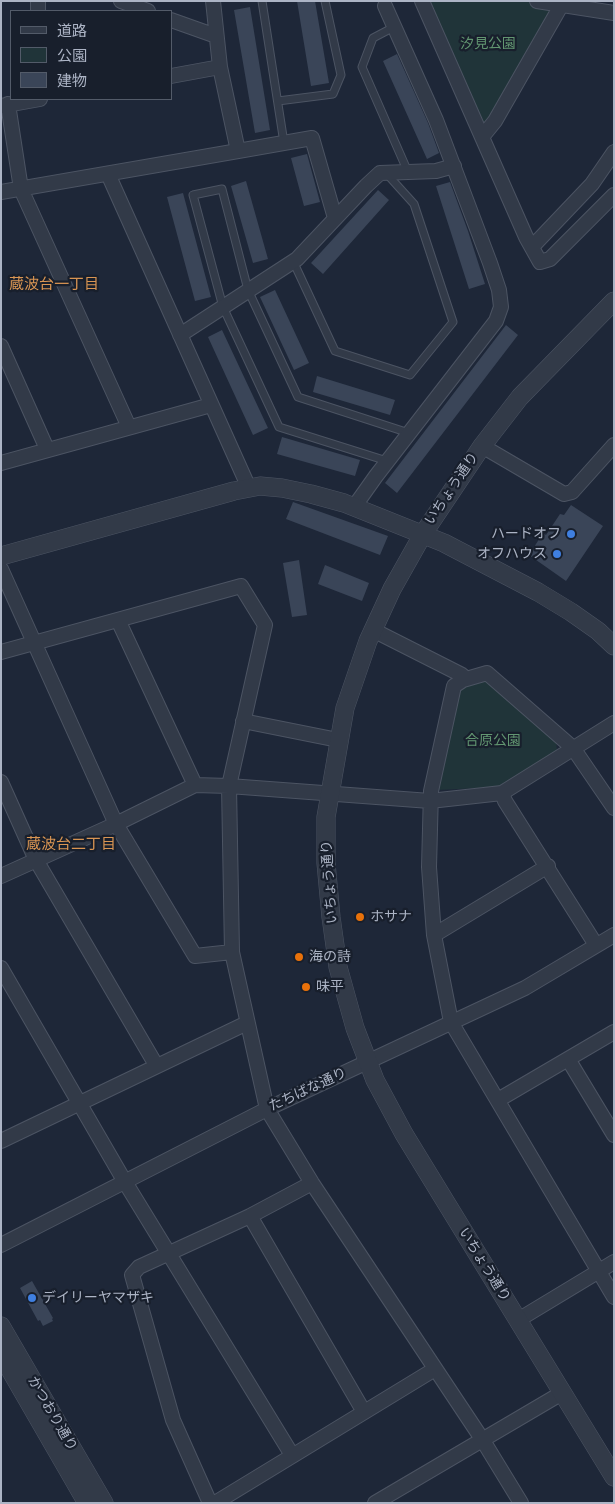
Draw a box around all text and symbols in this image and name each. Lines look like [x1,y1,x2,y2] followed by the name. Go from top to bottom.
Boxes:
[10,10,172,100] legend
[57,21,87,41] text: 道路
[460,36,516,52] park label: 汐見公園
[57,46,87,66] text: 公園
[57,71,87,91] text: 建物
[9,276,99,294] district label: 蔵波台一丁目
[422,449,482,529] street label: いちょう通り
[491,526,561,542] place label: ハードオフ
[565,528,577,540] marker: ハードオフ
[477,546,547,562] place label: オフハウス
[551,548,563,560] marker: オフハウス
[465,733,521,749] park label: 合原公園
[26,836,116,854] district label: 蔵波台二丁目
[319,840,341,924] street label: いちょう通り
[370,909,412,925] place label: ホサナ
[354,911,366,923] marker: ホサナ
[309,949,351,965] place label: 海の詩
[293,951,305,963] marker: 海の詩
[316,979,344,995] place label: 味平
[300,981,312,993] marker: 味平
[266,1065,350,1115] street label: たちばな通り
[455,1225,513,1305] street label: いちょう通り
[42,1290,154,1306] place label: デイリーヤマザキ
[26,1292,38,1304] marker: デイリーヤマザキ
[24,1373,80,1455] street label: かつおり通り

